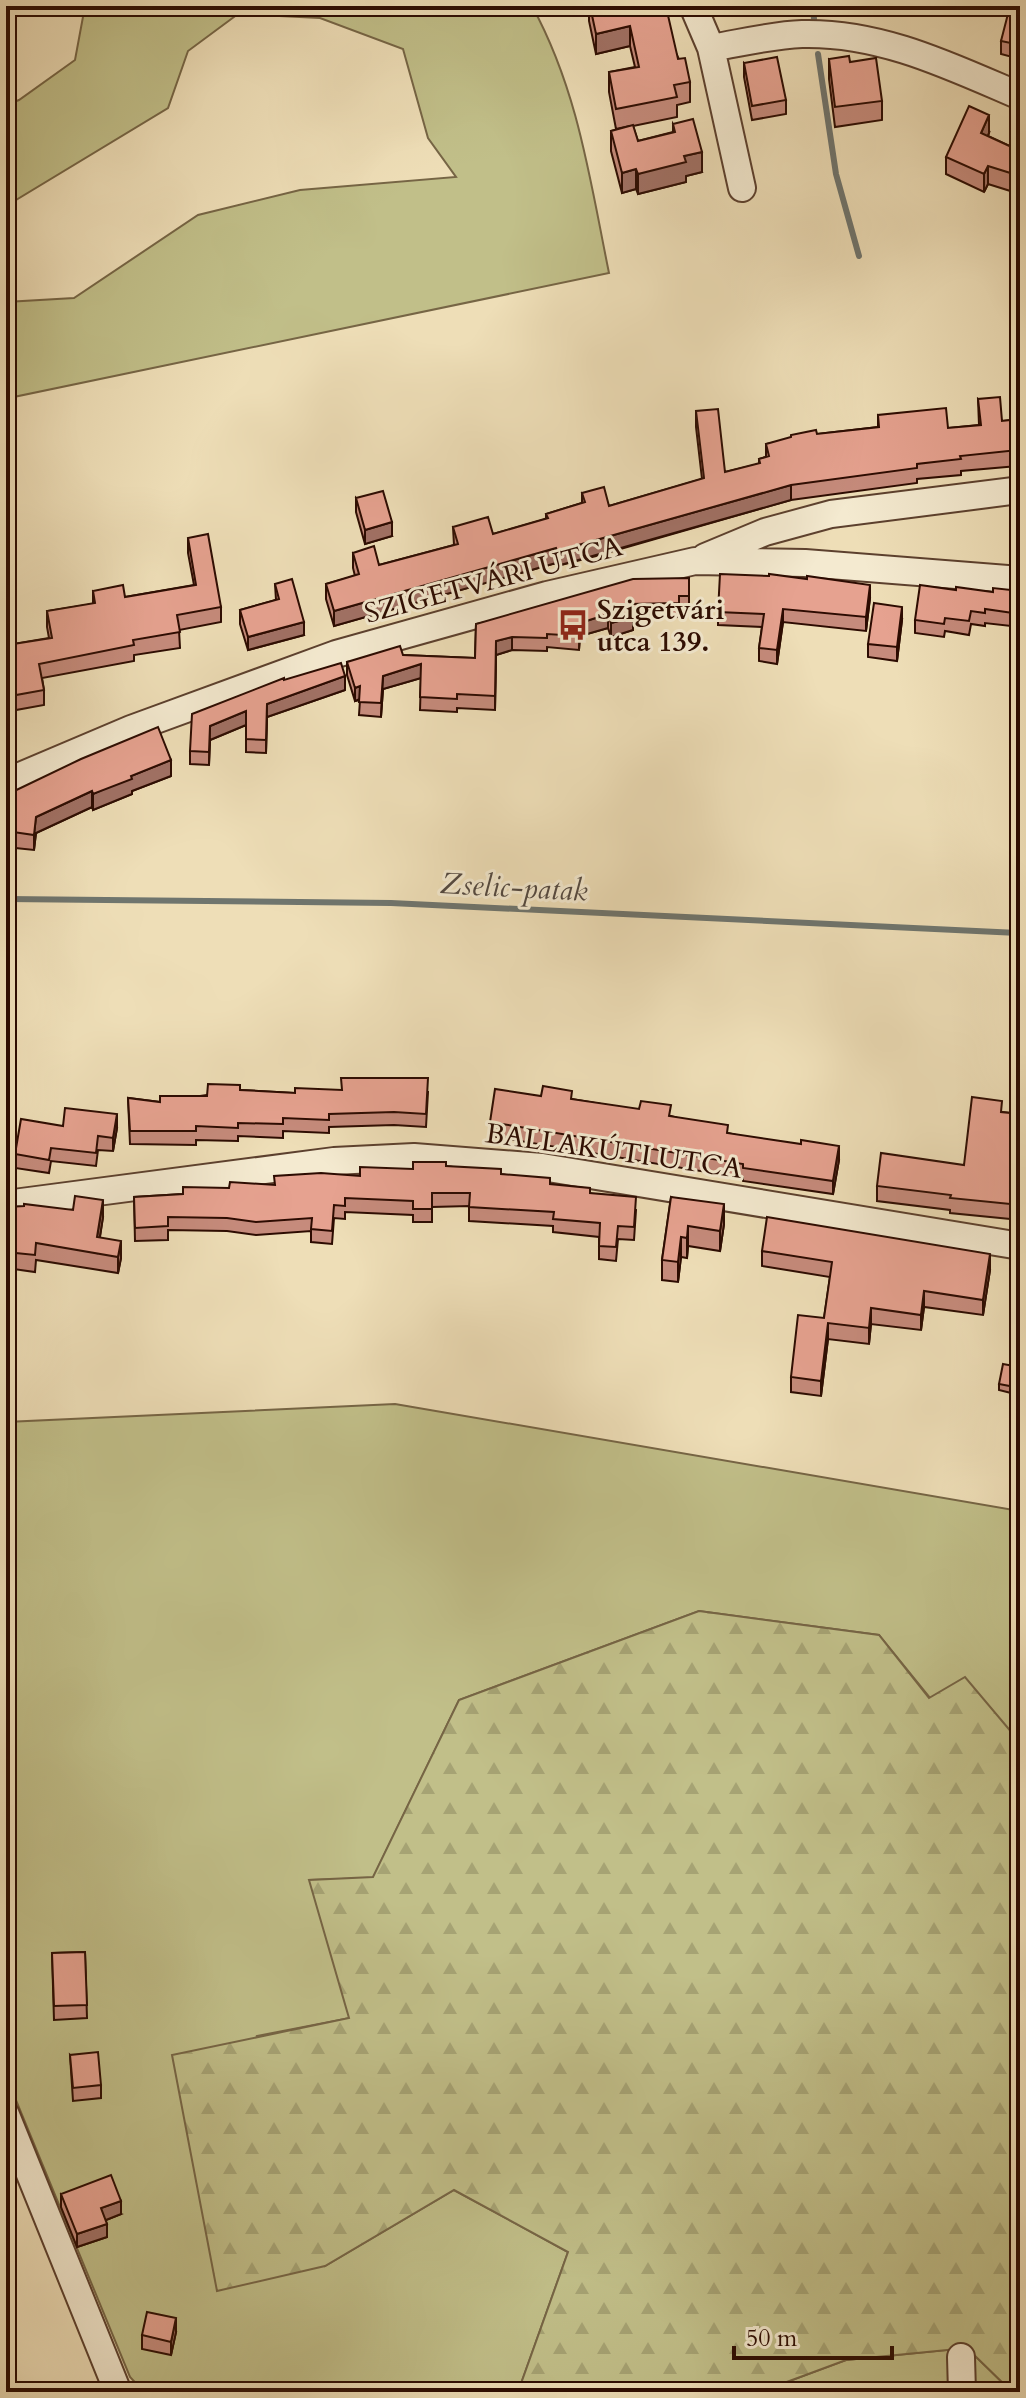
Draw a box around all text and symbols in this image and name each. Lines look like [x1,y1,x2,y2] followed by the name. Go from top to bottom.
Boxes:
[360,527,626,633] street label: SZIGETVÁRI UTCA
[597,591,725,661] place label: Szigetvári utca 139.
[556,608,590,642] bus stop icon: Szigetvári utca 139.
[439,863,589,912] water label: Zselic-patak
[483,1114,745,1188] street label: BALLAKÚTI UTCA
[734,2310,892,2360] scale bar
[746,2322,798,2355] text: 50 m

